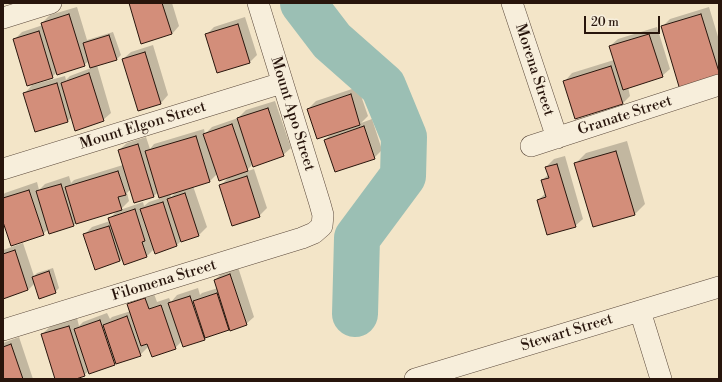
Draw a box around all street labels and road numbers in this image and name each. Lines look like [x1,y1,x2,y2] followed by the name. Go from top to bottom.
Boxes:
[511,22,557,118] street label: Morena Street
[266,55,318,173] street label: Mount Apo Street
[576,92,674,140] street label: Granate Street
[78,98,208,154] street label: Mount Elgon Street
[109,257,219,305] street label: Filomena Street
[519,310,615,356] street label: Stewart Street

